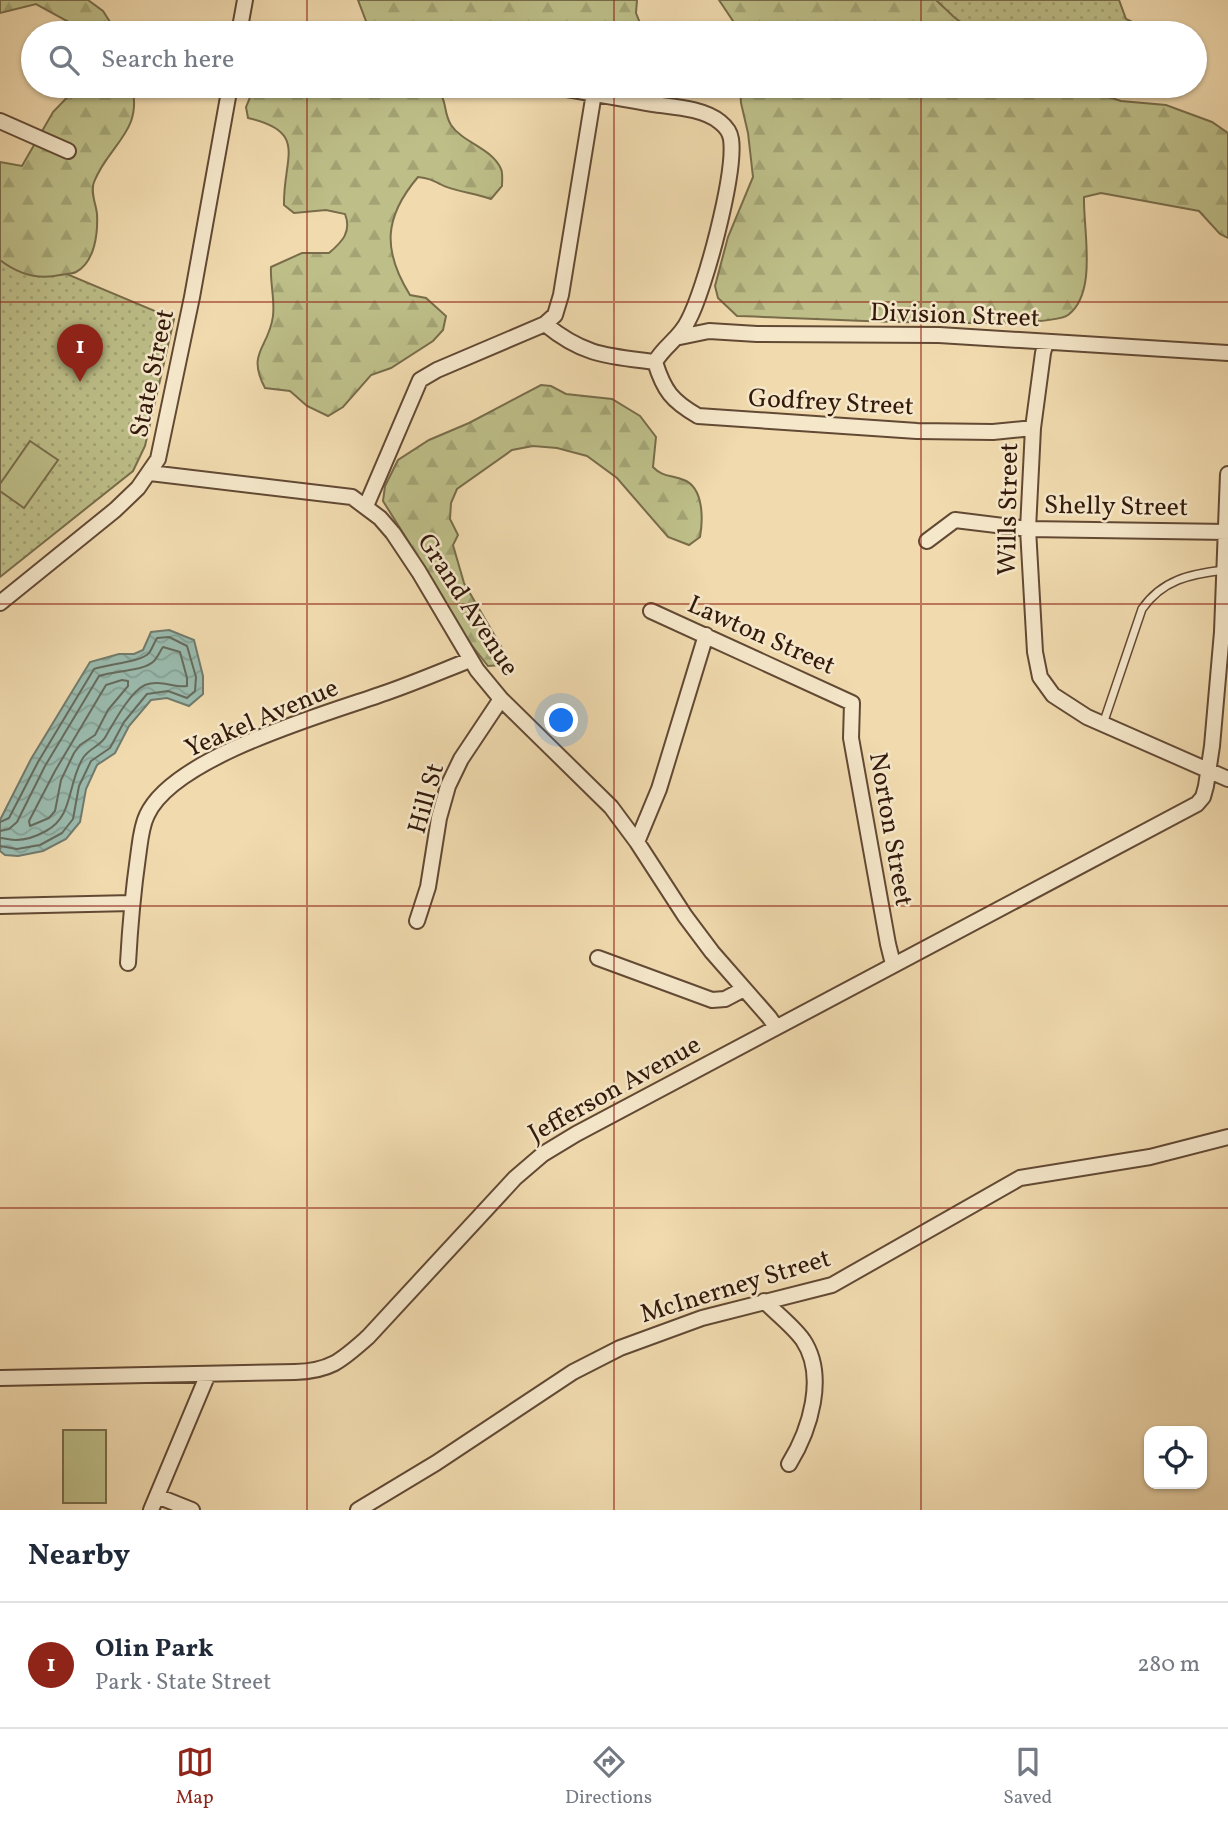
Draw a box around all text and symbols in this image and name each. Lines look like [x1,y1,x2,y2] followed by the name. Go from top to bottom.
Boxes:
[21,21,1207,98] search box
[45,41,83,79] icon: search
[101,42,234,78] text: Search here
[869,295,1041,337] street label: Division Street
[122,306,184,441] street label: State Street
[57,324,103,382] pin: 1
[747,381,915,425] street label: Godfrey Street
[990,442,1028,576] street label: Wills Street
[1043,488,1188,526] street label: Shelly Street
[408,527,527,683] street label: Grand Avenue
[682,587,841,684] street label: Lawton Street
[180,670,344,767] street label: Yeakel Avenue
[544,703,578,737] your location
[859,750,921,909] street label: Norton Street
[400,759,454,838] street label: Hill St
[522,1027,708,1152] street label: Jefferson Avenue
[636,1241,835,1333] street label: McInerney Street
[1144,1426,1207,1489] map controls
[1144,1426,1207,1489] button: locate
[28,1535,130,1577] text: Nearby
[95,1631,214,1667] text: Olin Park
[46,1649,56,1681] text: 1
[1137,1649,1200,1681] text: 280 m
[95,1667,271,1699] text: Park · State Street
[176,1743,214,1811] tab: Map
[565,1743,652,1811] tab: Directions
[1003,1743,1052,1811] tab: Saved

